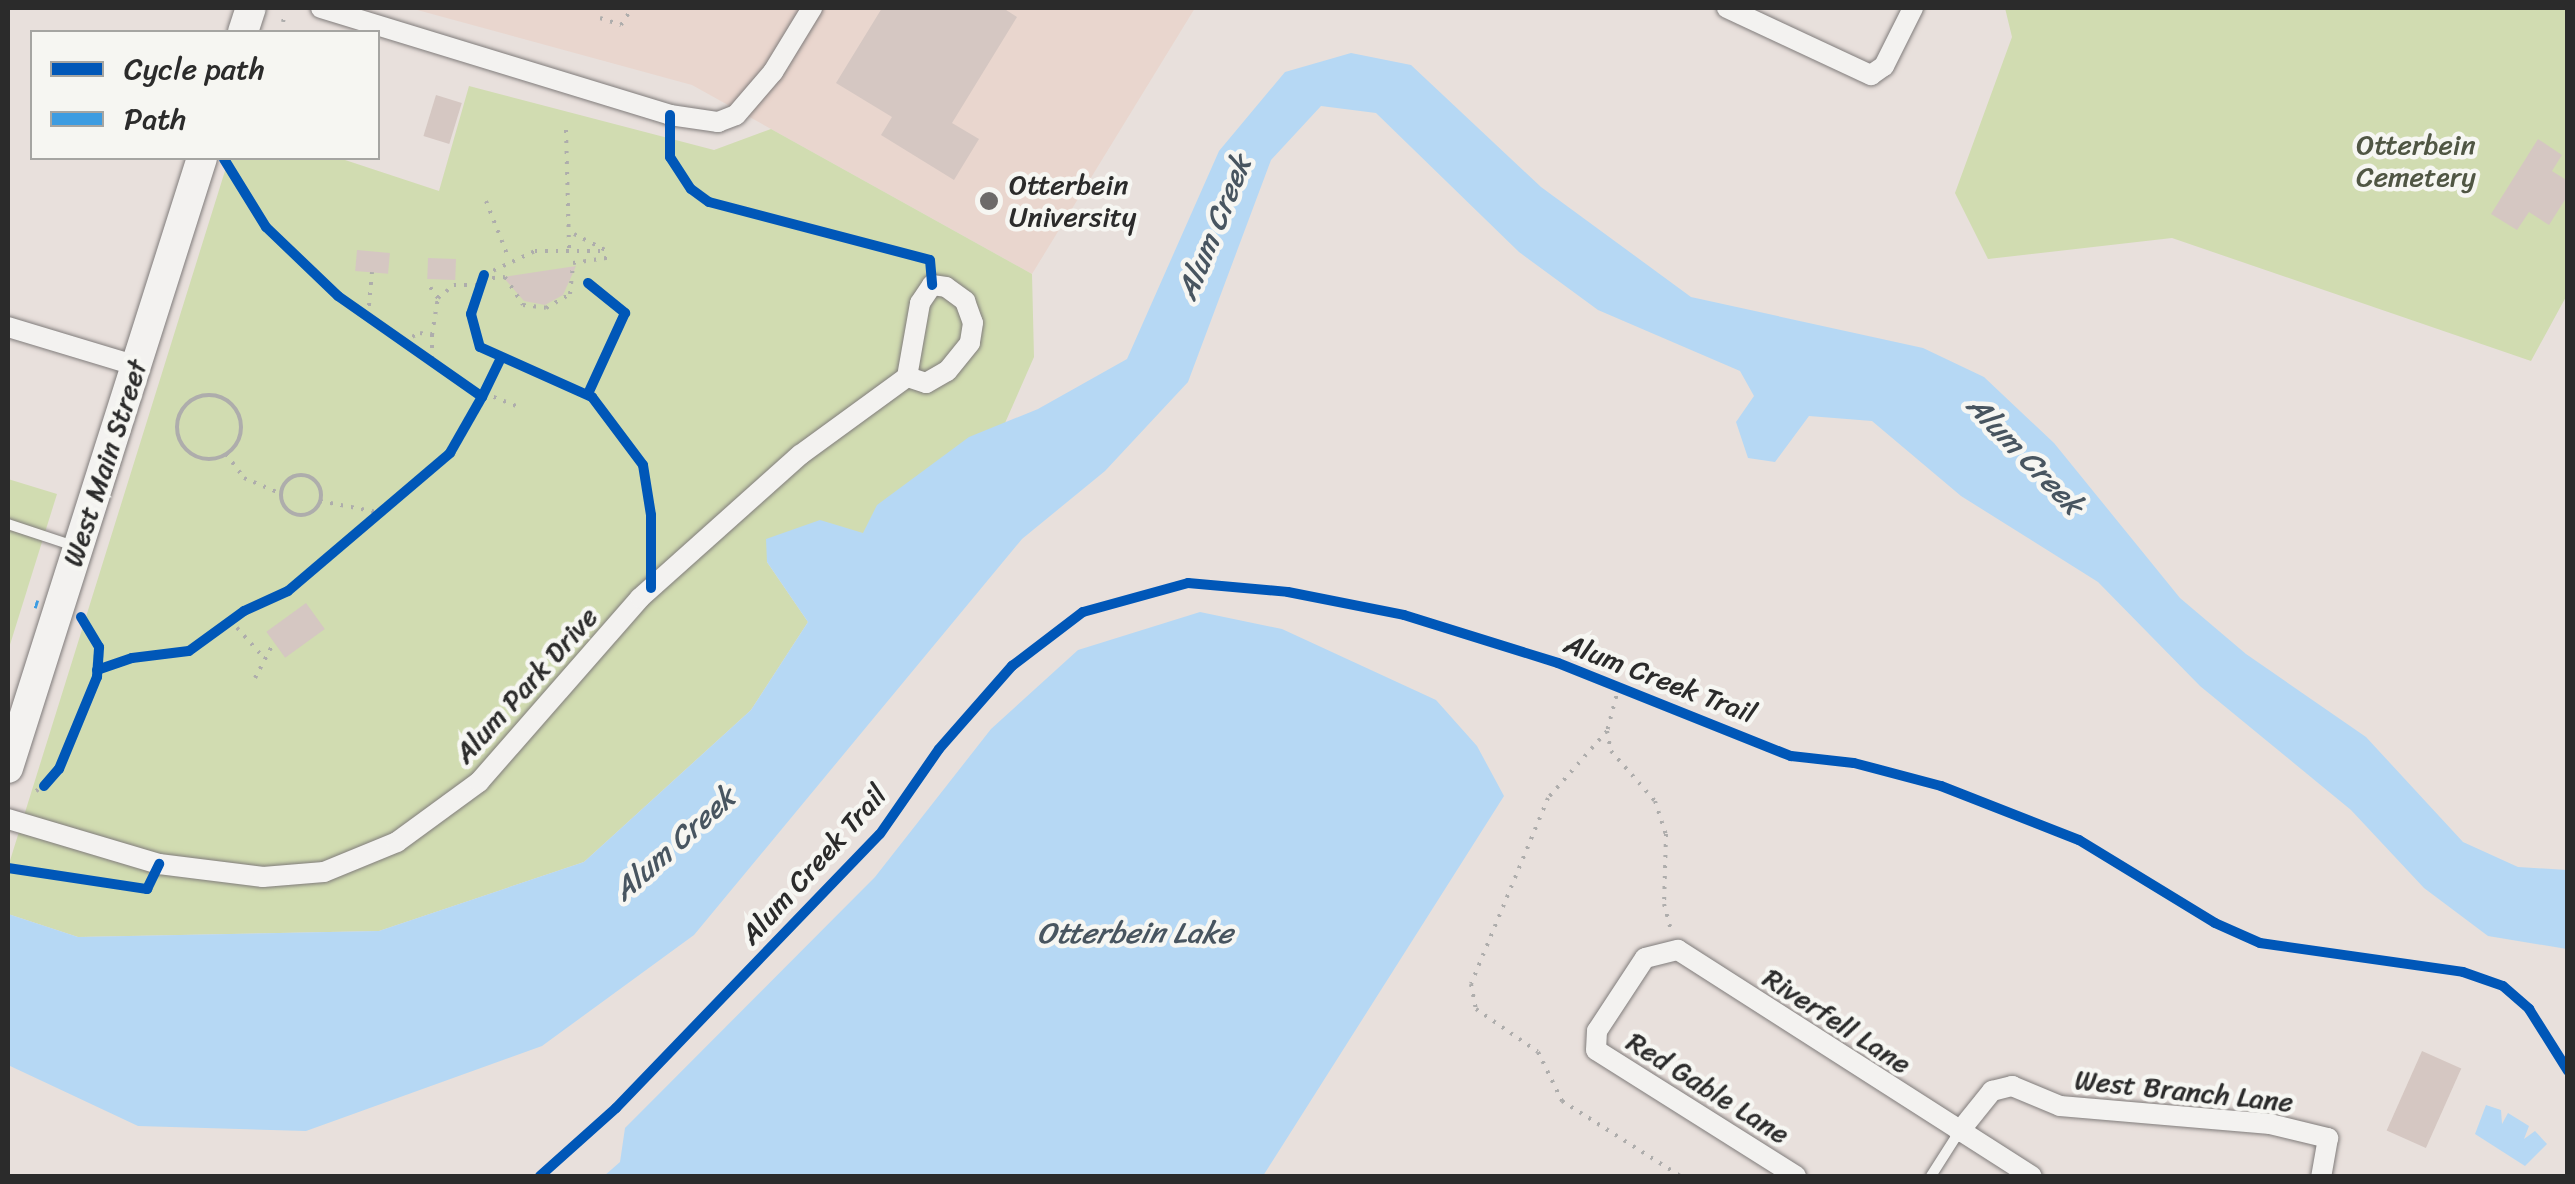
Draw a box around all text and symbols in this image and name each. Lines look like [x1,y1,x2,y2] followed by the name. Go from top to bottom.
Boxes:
[30,30,380,160] legend
[124,42,265,96] text: Cycle path
[124,92,186,146] text: Path
[2356,128,2476,194] park label: Otterbein Cemetery
[1169,150,1259,306] water label: Alum Creek
[1009,168,1136,234] place label: Otterbein University
[978,190,1000,212] marker: Otterbein University
[56,355,154,571] street label: West Main Street
[1959,387,2091,523] water label: Alum Creek
[447,600,605,770] street label: Alum Park Drive
[1559,627,1761,731] street label: Alum Creek Trail
[733,778,895,952] street label: Alum Creek Trail
[605,779,743,909] water label: Alum Creek
[1037,915,1233,951] water label: Otterbein Lake
[1757,961,1917,1081] street label: Riverfell Lane
[1620,1024,1796,1152] street label: Red Gable Lane
[2073,1063,2295,1119] street label: West Branch Lane

